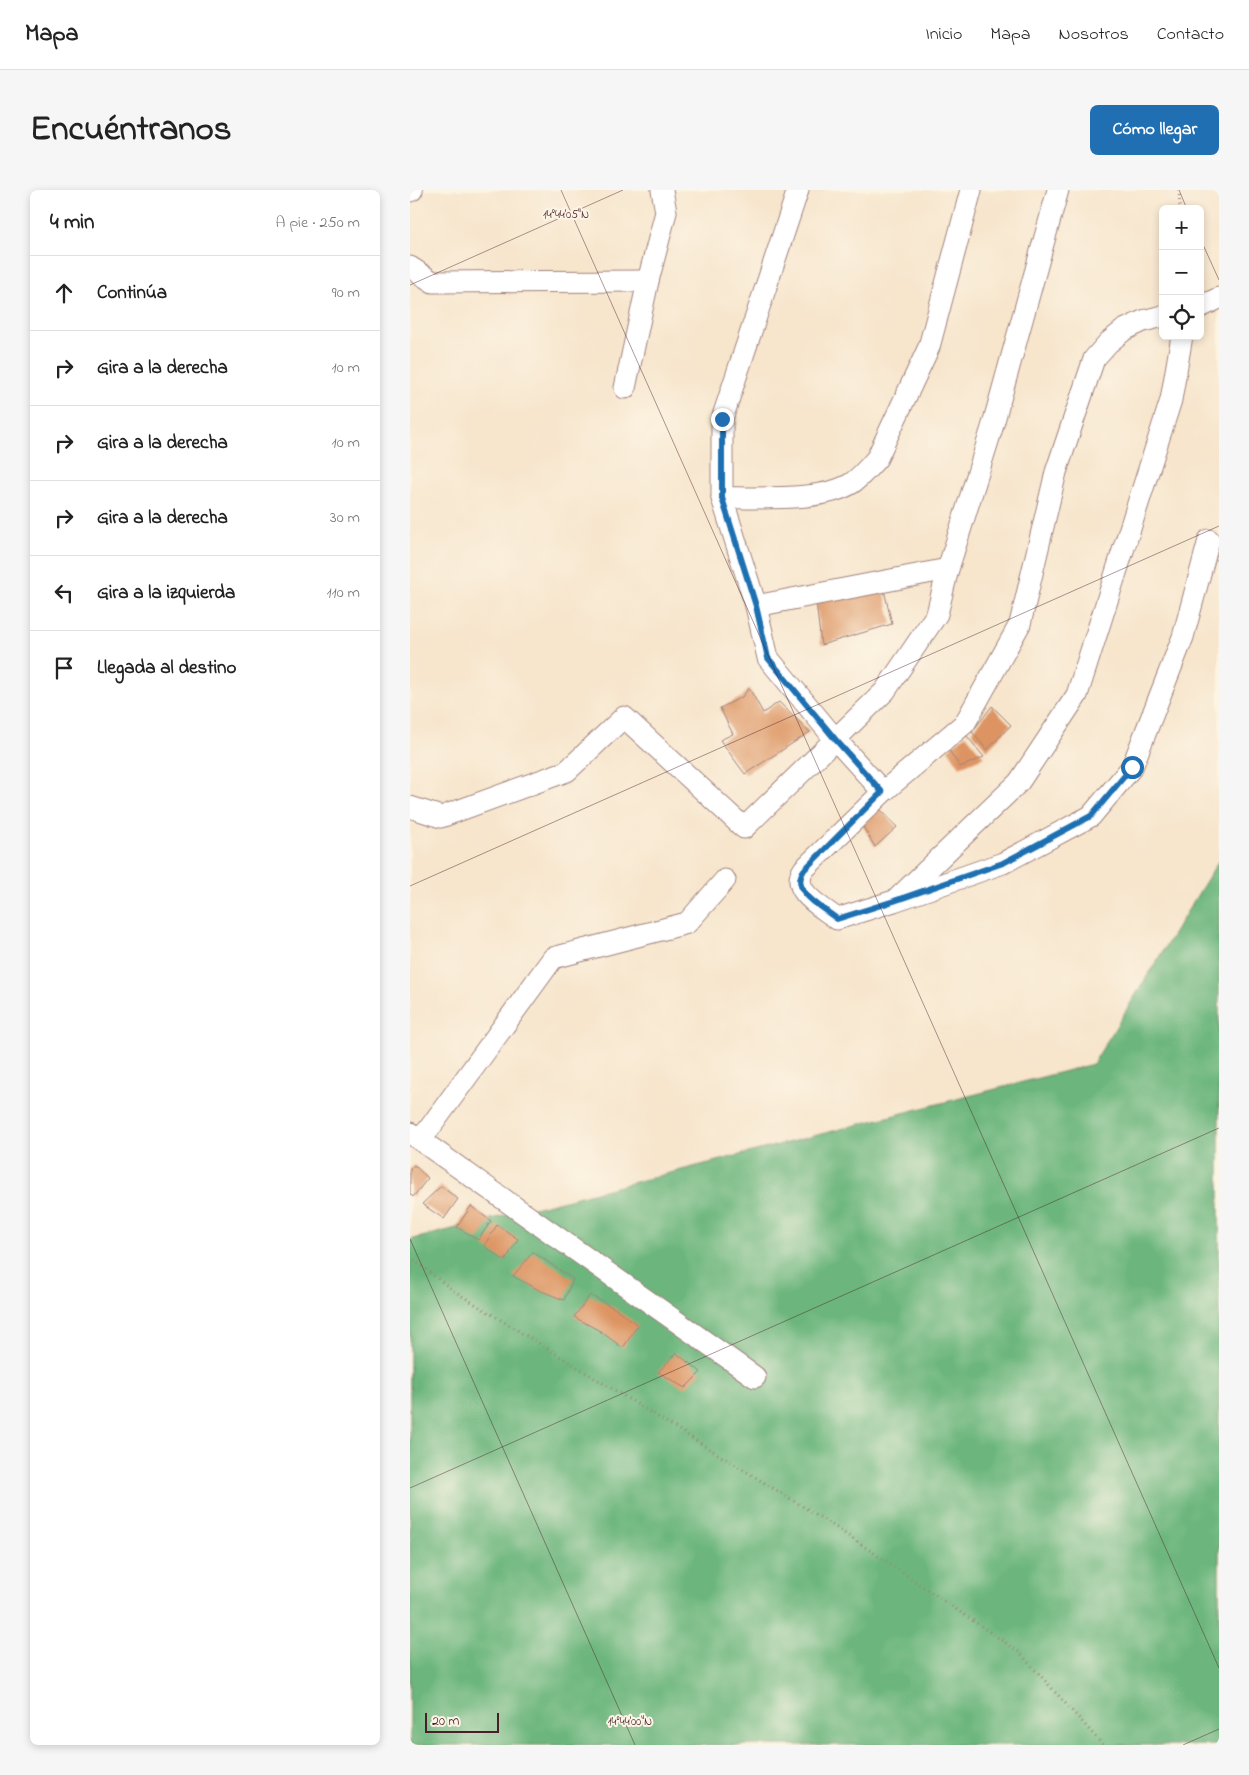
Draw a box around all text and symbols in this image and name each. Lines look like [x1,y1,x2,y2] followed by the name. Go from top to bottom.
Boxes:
[25,17,79,52] text: Mapa
[925,22,962,48] text: Inicio
[990,22,1031,48] text: Mapa
[1059,22,1129,48] text: Nosotros
[1157,22,1224,48] text: Contacto
[30,105,232,156] text: Encuéntranos
[1090,105,1219,155] button: Cómo llegar
[1159,205,1204,340] map controls
[1159,205,1204,250] button: +
[543,206,589,224] text: 14°44'05"N
[50,208,94,238] text: 4 min
[276,211,360,235] text: A pie · 250 m
[1159,250,1204,295] button: −
[50,279,78,307] icon: ahead
[97,280,167,307] text: Continúa
[332,281,360,305] text: 90 m
[1159,295,1204,340] button: locate
[50,354,78,382] icon: right
[97,355,228,382] text: Gira a la derecha
[332,356,360,380] text: 10 m
[711,408,734,431] route end
[50,429,78,457] icon: right
[97,430,228,457] text: Gira a la derecha
[332,431,360,455] text: 10 m
[50,504,78,532] icon: right
[97,505,228,532] text: Gira a la derecha
[330,506,360,530] text: 30 m
[50,579,78,607] icon: left
[97,580,235,607] text: Gira a la izquierda
[326,581,360,605] text: 110 m
[50,654,78,682] icon: arrive
[97,655,236,682] text: Llegada al destino
[1121,756,1144,779] route start
[425,1710,499,1733] scale bar
[432,1711,459,1732] text: 20 m
[608,1713,652,1731] text: 14°44'00"N

